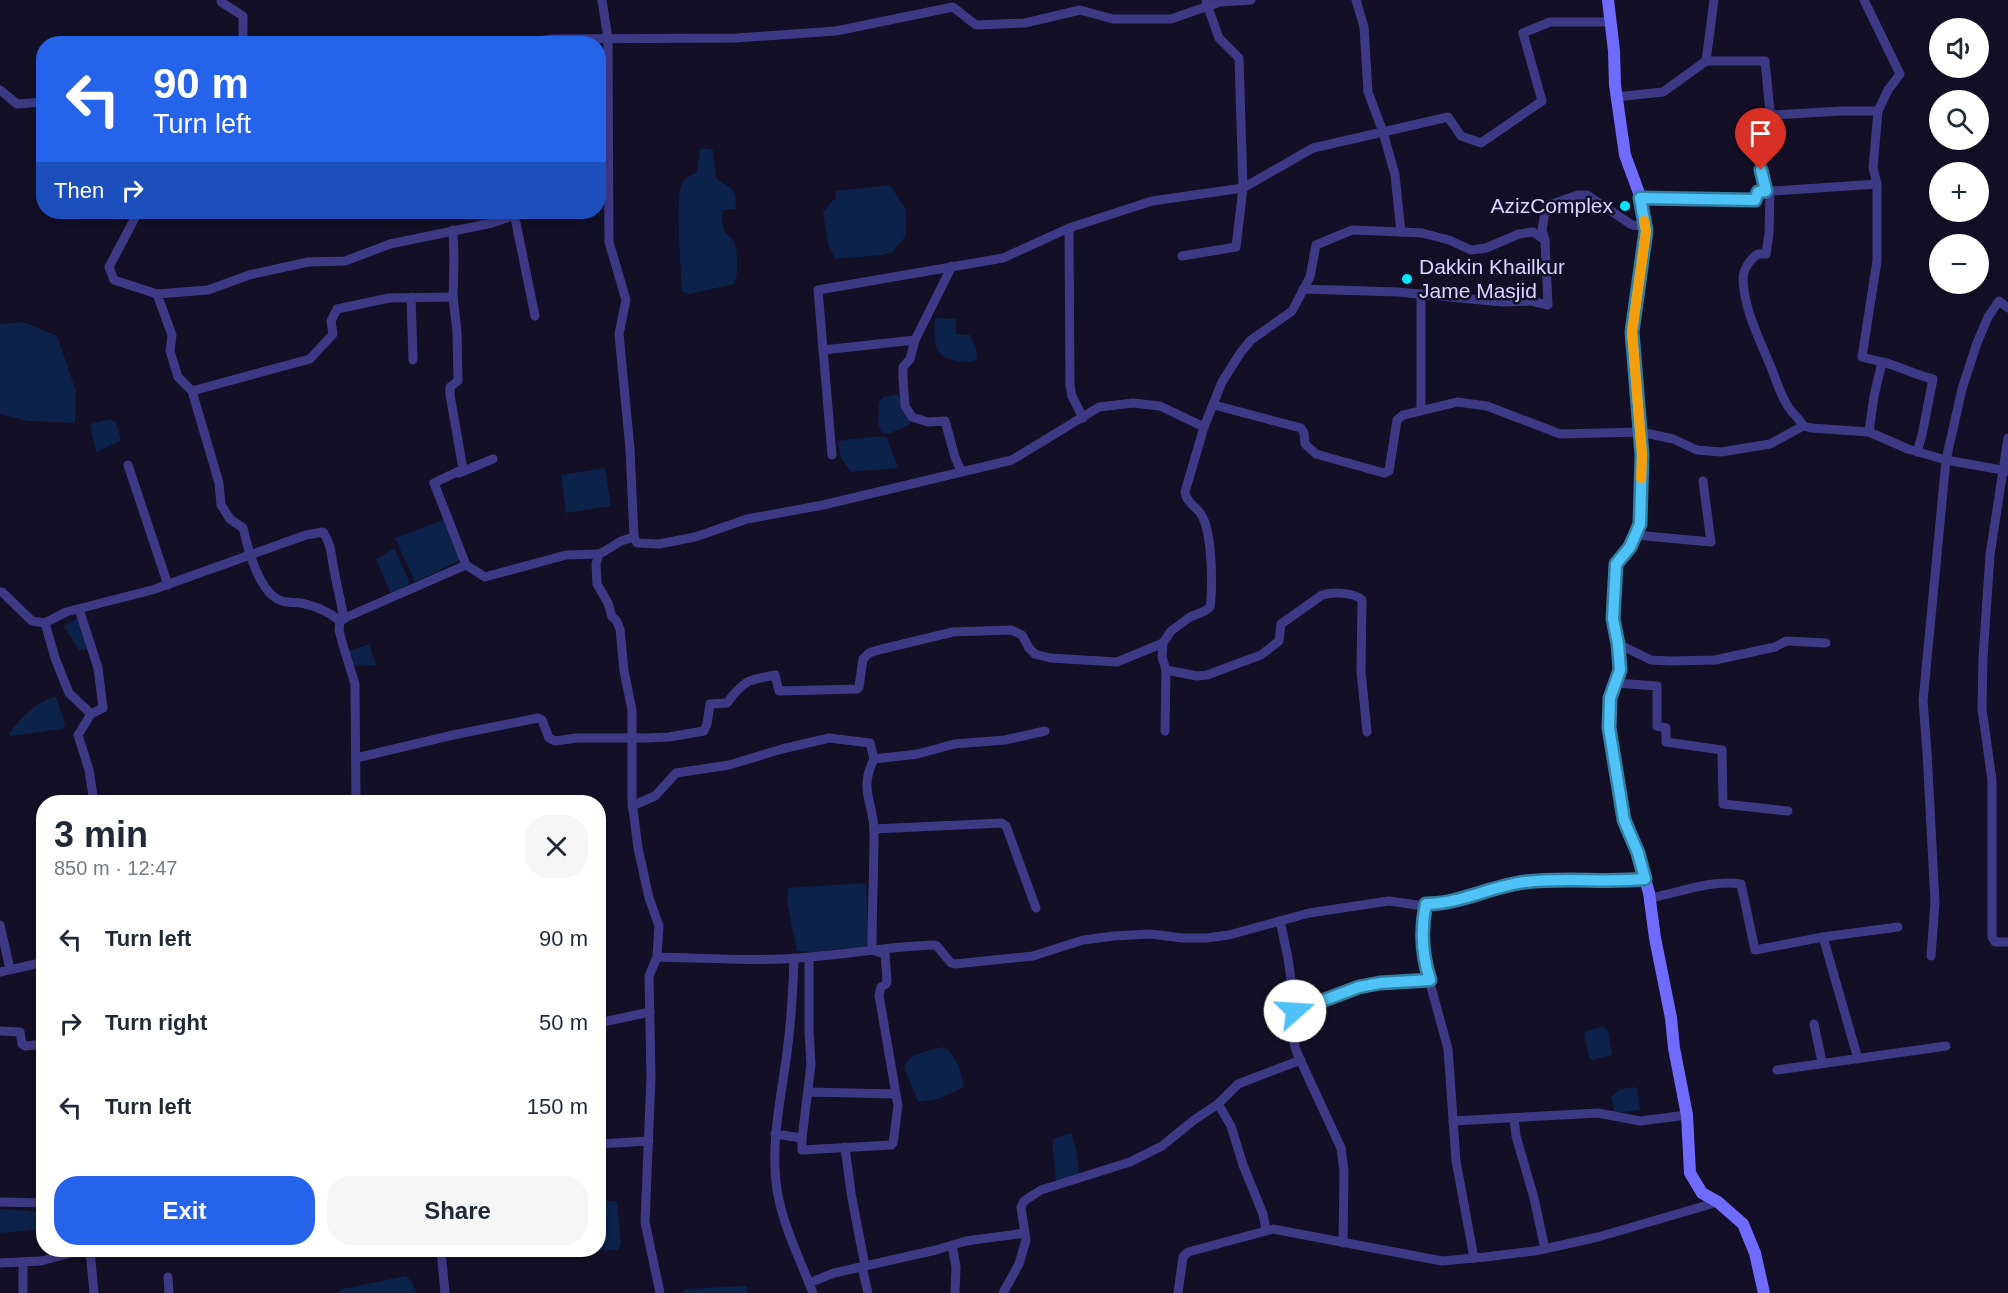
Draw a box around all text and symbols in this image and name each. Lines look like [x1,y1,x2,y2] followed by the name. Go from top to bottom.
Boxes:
[1929,18,1989,294] map controls
[1929,18,1989,78] button: sound
[54,60,132,138] icon: left
[153,60,249,107] text: 90 m
[1929,90,1989,150] button: search
[1735,108,1786,170] pin
[153,109,251,139] text: Turn left
[1744,117,1777,150] icon: arrive
[1929,162,1989,222] button: +
[116,174,149,207] icon: right
[54,178,104,203] text: Then
[1490,194,1613,217] place label: AzizComplex
[1618,199,1632,213] marker: AzizComplex
[1929,234,1989,294] button: −
[1419,255,1565,302] place label: Dakkin Khailkur Jame Masjid
[1400,272,1414,286] marker: Dakkin Khailkur Jame Masjid
[54,814,148,855] text: 3 min
[525,815,588,878] button: close
[54,857,177,879] text: 850 m · 12:47
[54,923,87,956] icon: left
[105,926,191,951] text: Turn left
[539,926,588,951] text: 90 m
[1263,979,1327,1043] position arrow
[54,1007,87,1040] icon: right
[105,1010,207,1035] text: Turn right
[539,1010,588,1035] text: 50 m
[54,1091,87,1124] icon: left
[105,1094,191,1119] text: Turn left
[527,1094,588,1119] text: 150 m
[54,1176,315,1245] button: Exit
[327,1176,588,1245] button: Share

